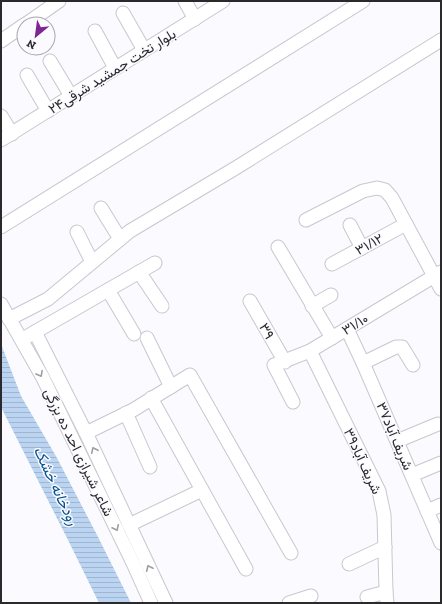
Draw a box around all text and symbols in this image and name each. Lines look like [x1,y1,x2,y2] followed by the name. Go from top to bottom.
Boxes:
[16,16,56,56] north arrow
[45,25,179,118] street label: بلوار تخت جمشید شرقی۲۴
[24,36,38,52] text: N
[352,230,386,259] street label: ۳۱/۱۲
[339,310,372,339] street label: ۳۱/۱۰
[255,320,278,342] street label: ۳۹
[35,370,43,377] one-way arrow
[40,385,117,519] street label: شاعر شیرازی احد ده بزرگی
[373,400,416,473] street label: شریف آباد۳۷
[340,426,385,497] street label: شریف آباد۳۹
[30,444,82,528] water label: رودخانه خشک
[91,447,99,454] one-way arrow
[111,524,119,531] one-way arrow
[146,564,154,572] one-way arrow

